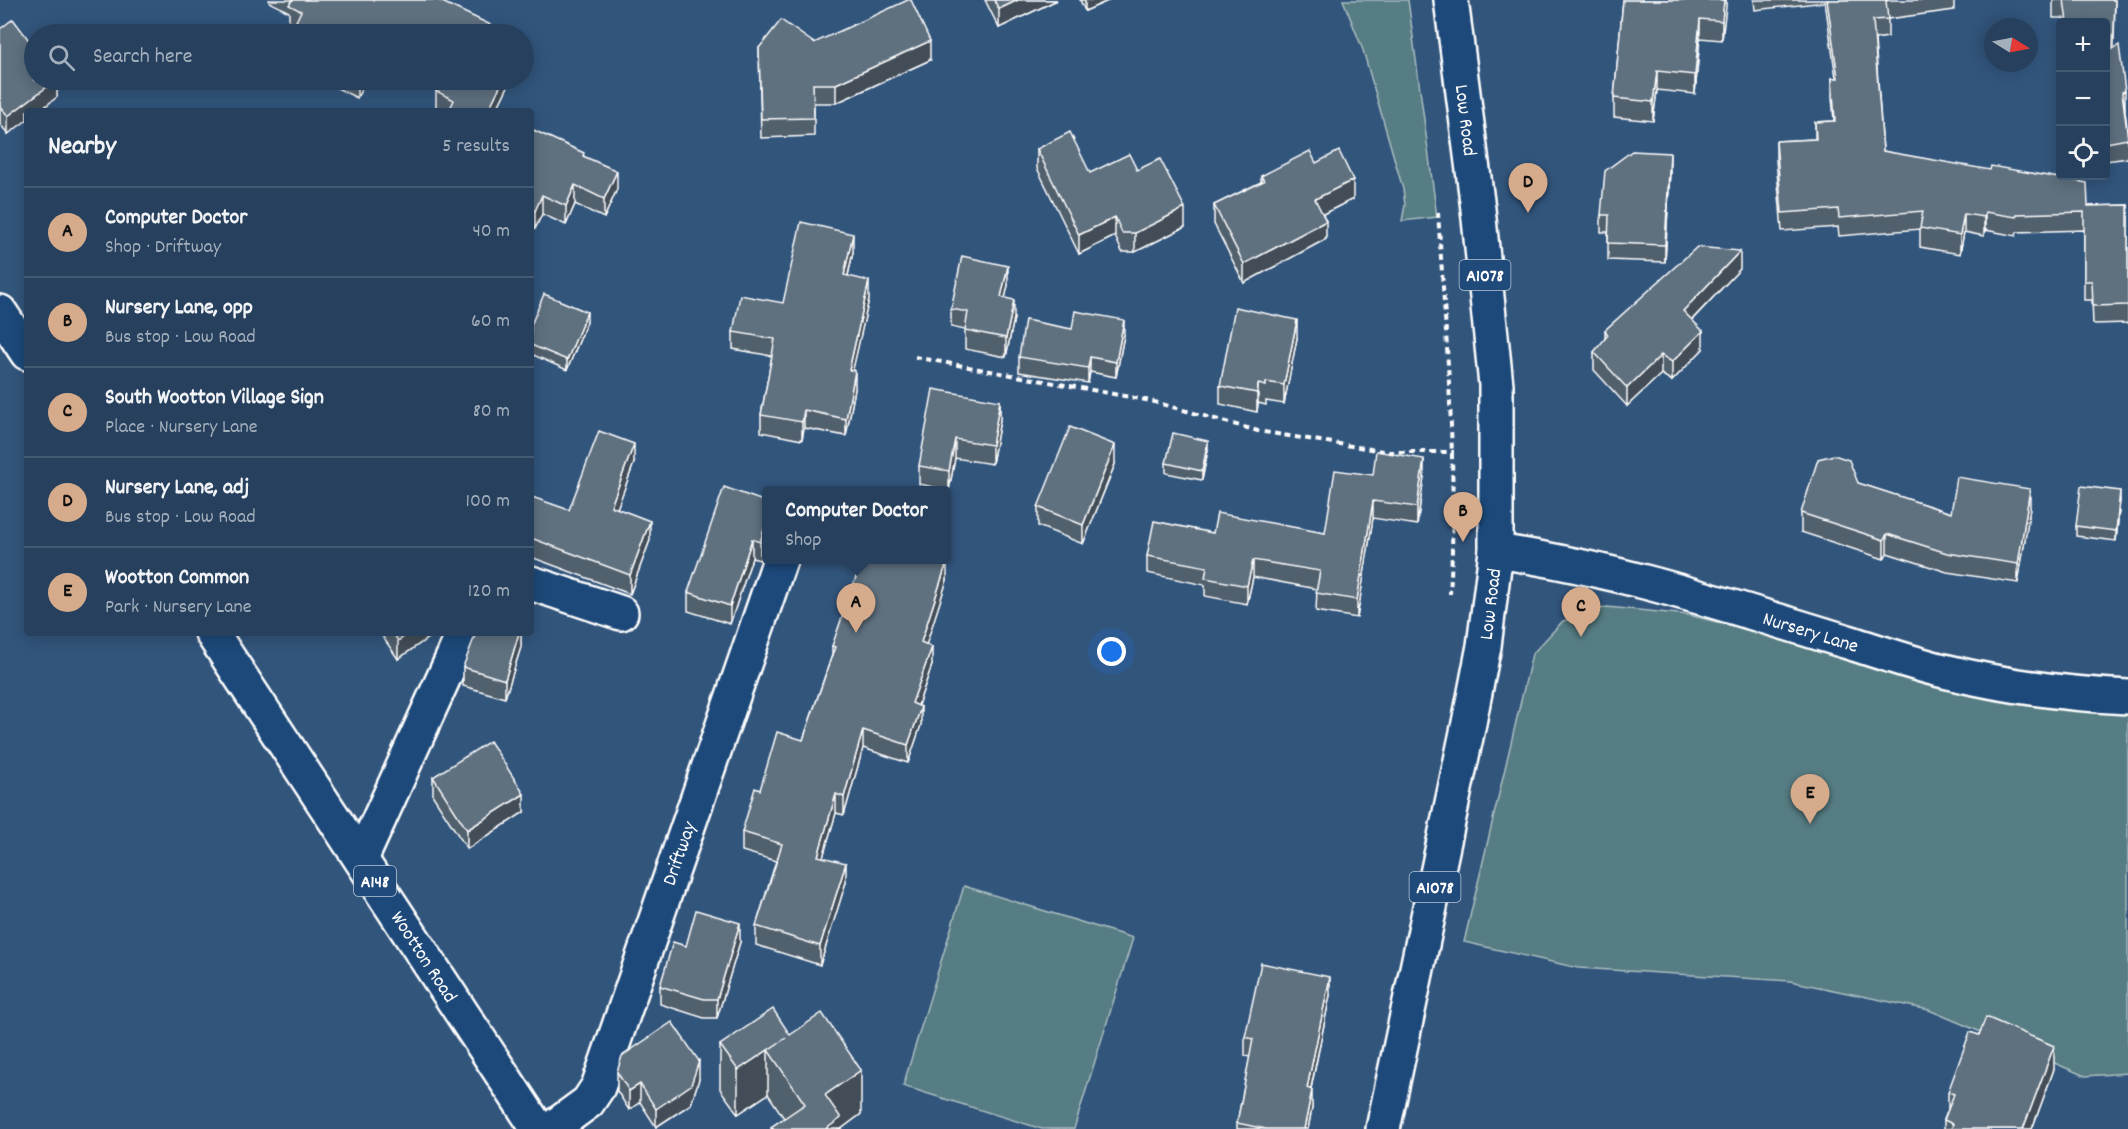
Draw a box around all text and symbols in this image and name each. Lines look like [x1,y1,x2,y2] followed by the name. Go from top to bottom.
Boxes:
[1984,18,2038,72] north arrow
[2056,18,2110,180] map controls
[2056,18,2110,72] button: +
[24,24,534,90] search box
[45,41,78,74] icon: search
[93,42,192,73] text: Search here
[2056,72,2110,126] button: −
[1446,83,1482,158] street label: Low Road
[2056,126,2110,180] button: locate
[48,129,116,166] text: Nearby
[442,133,510,161] text: 5 results
[1508,164,1547,213] pin: D
[105,203,247,234] text: Computer Doctor
[62,218,73,246] text: A
[472,218,510,246] text: 40 m
[105,234,221,262] text: Shop · Driftway
[1460,260,1510,290] road number: A1078
[105,293,253,324] text: Nursery Lane, opp
[63,308,72,336] text: B
[471,308,510,336] text: 60 m
[105,324,256,352] text: Bus stop · Low Road
[105,383,324,414] text: South Wootton Village Sign
[63,398,72,426] text: C
[473,398,510,426] text: 80 m
[105,414,258,442] text: Place · Nursery Lane
[105,473,249,504] text: Nursery Lane, adj
[762,486,951,564] popup
[62,488,73,516] text: D
[466,488,510,516] text: 100 m
[1444,492,1482,542] pin: B
[785,496,928,527] text: Computer Doctor
[105,504,256,532] text: Bus stop · Low Road
[785,527,821,555] text: Shop
[105,563,249,594] text: Wootton Common
[1474,567,1510,642] street label: Low Road
[63,578,72,606] text: E
[468,578,510,606] text: 120 m
[836,584,876,633] pin: A
[1562,588,1600,637] pin: C
[105,594,252,622] text: Park · Nursery Lane
[1759,606,1862,662] street label: Nursery Lane
[1097,637,1126,666] your location
[1790,774,1830,824] pin: E
[657,817,705,890] street label: Driftway
[354,866,396,896] road number: A148
[1410,872,1460,902] road number: A1078
[382,906,463,1009] street label: Wootton Road

